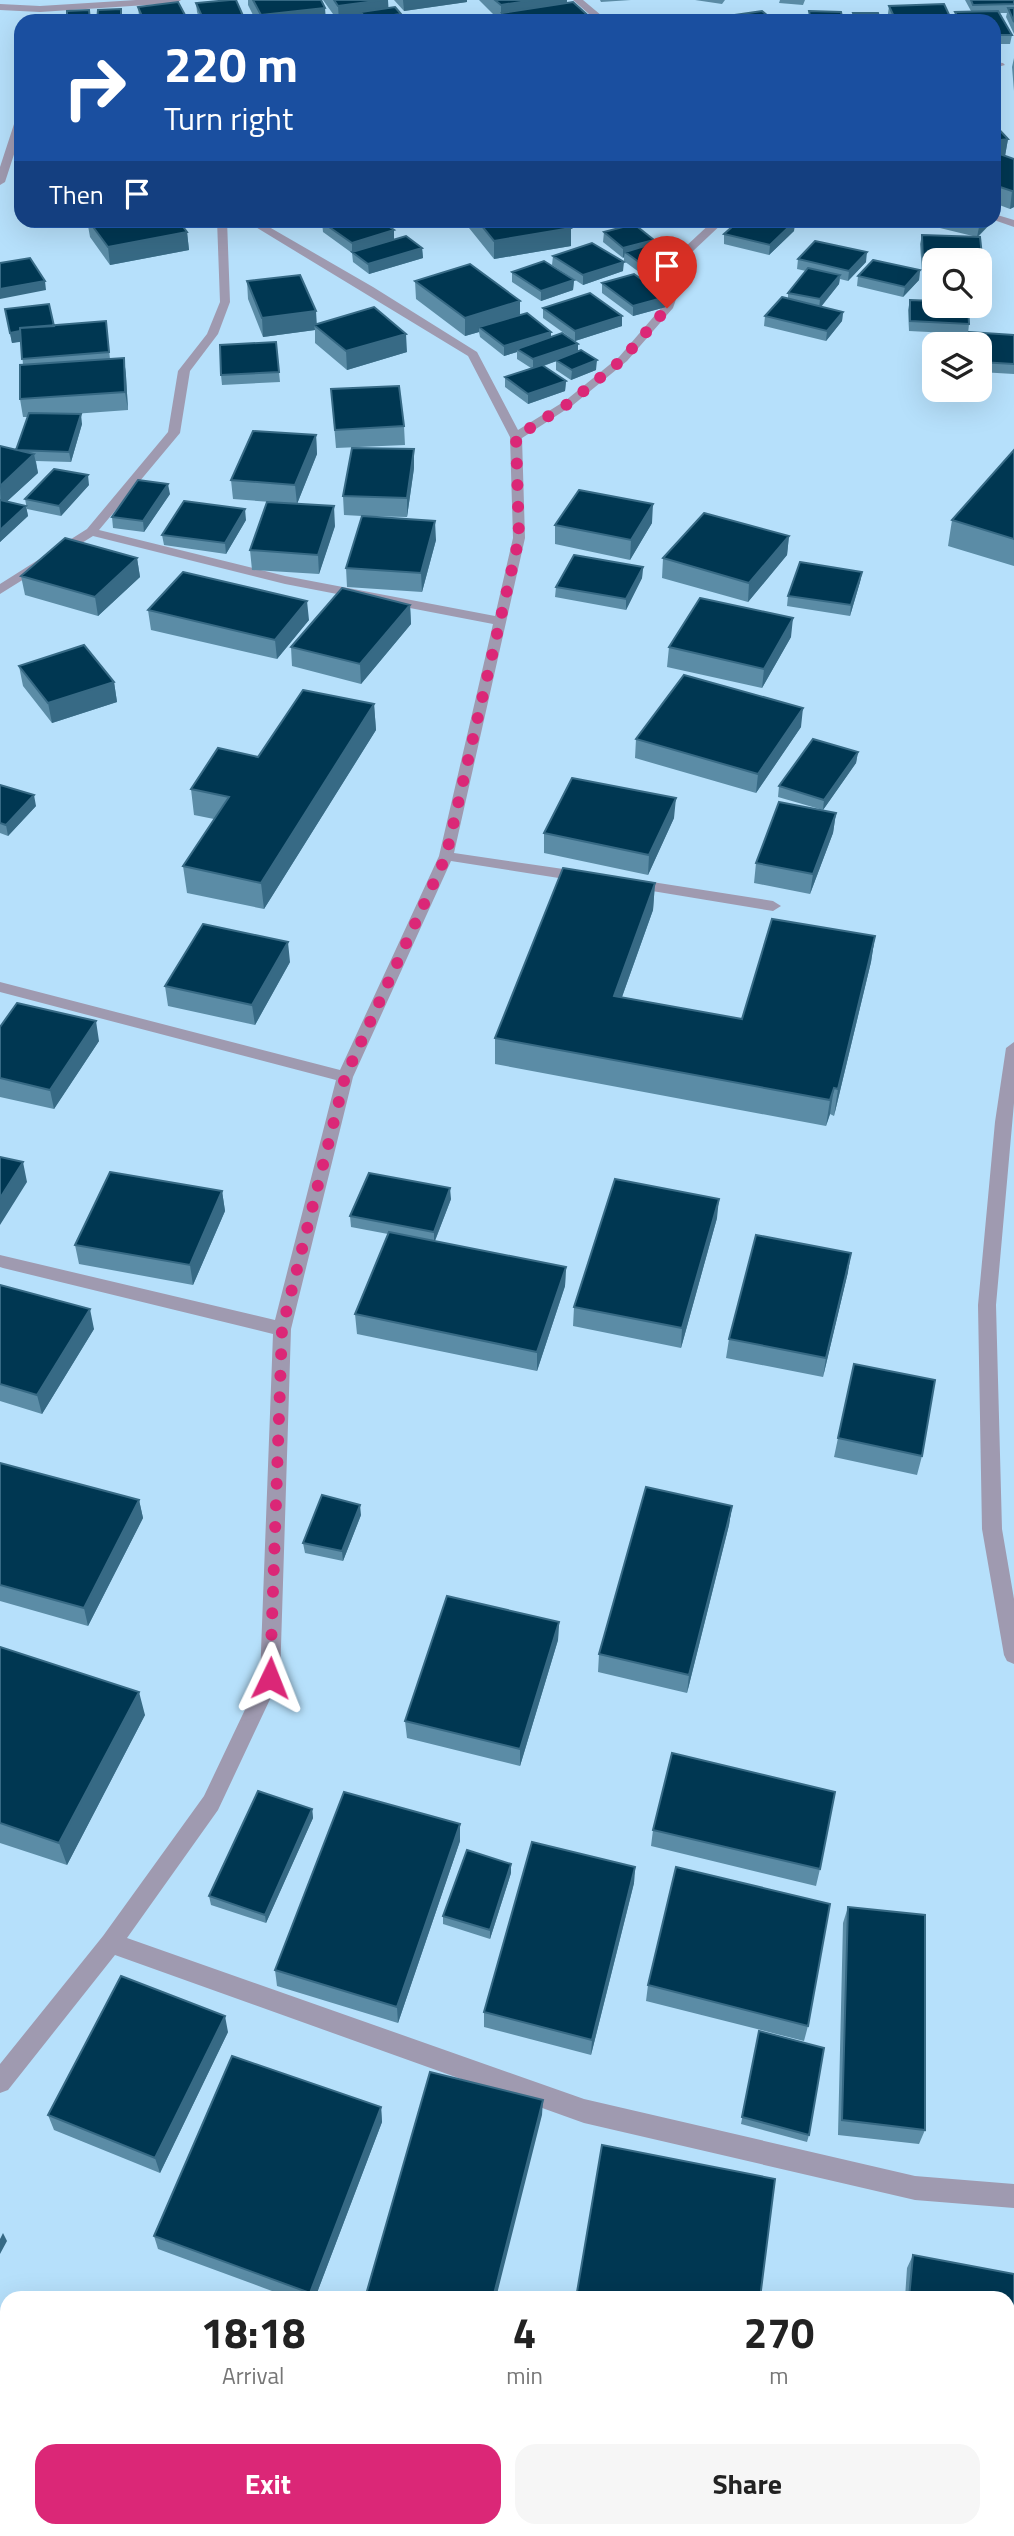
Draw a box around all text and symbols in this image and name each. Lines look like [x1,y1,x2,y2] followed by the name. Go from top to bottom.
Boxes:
[164,26,298,101] text: 220 m
[49,42,140,133] icon: right
[164,94,293,142] text: Turn right
[49,175,104,214] text: Then
[118,175,156,213] icon: arrive
[637,236,697,308] pin
[648,247,686,285] icon: arrive
[922,248,992,402] map controls
[922,248,992,318] button: search
[922,332,992,402] button: layers
[233,1641,307,1715] position arrow
[201,2300,306,2364] text: 18:18
[513,2300,536,2364] text: 4
[744,2300,814,2364] text: 270
[222,2358,284,2393] text: Arrival
[506,2358,543,2393] text: min
[769,2358,789,2393] text: m
[35,2444,501,2524] button: Exit
[515,2444,980,2524] button: Share

